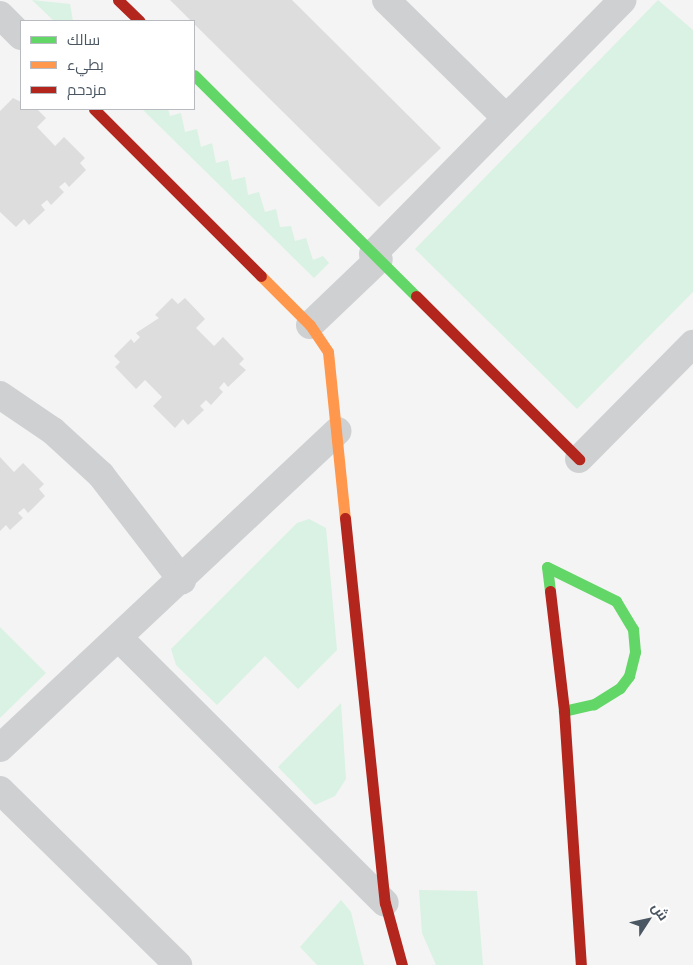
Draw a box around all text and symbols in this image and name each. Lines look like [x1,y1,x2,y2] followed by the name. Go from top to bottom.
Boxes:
[20,20,195,110] legend
[67,29,100,49] text: سالك
[67,54,104,74] text: بطيء
[67,79,107,99] text: مزدحم
[623,895,673,945] north arrow
[648,898,674,924] text: ش

